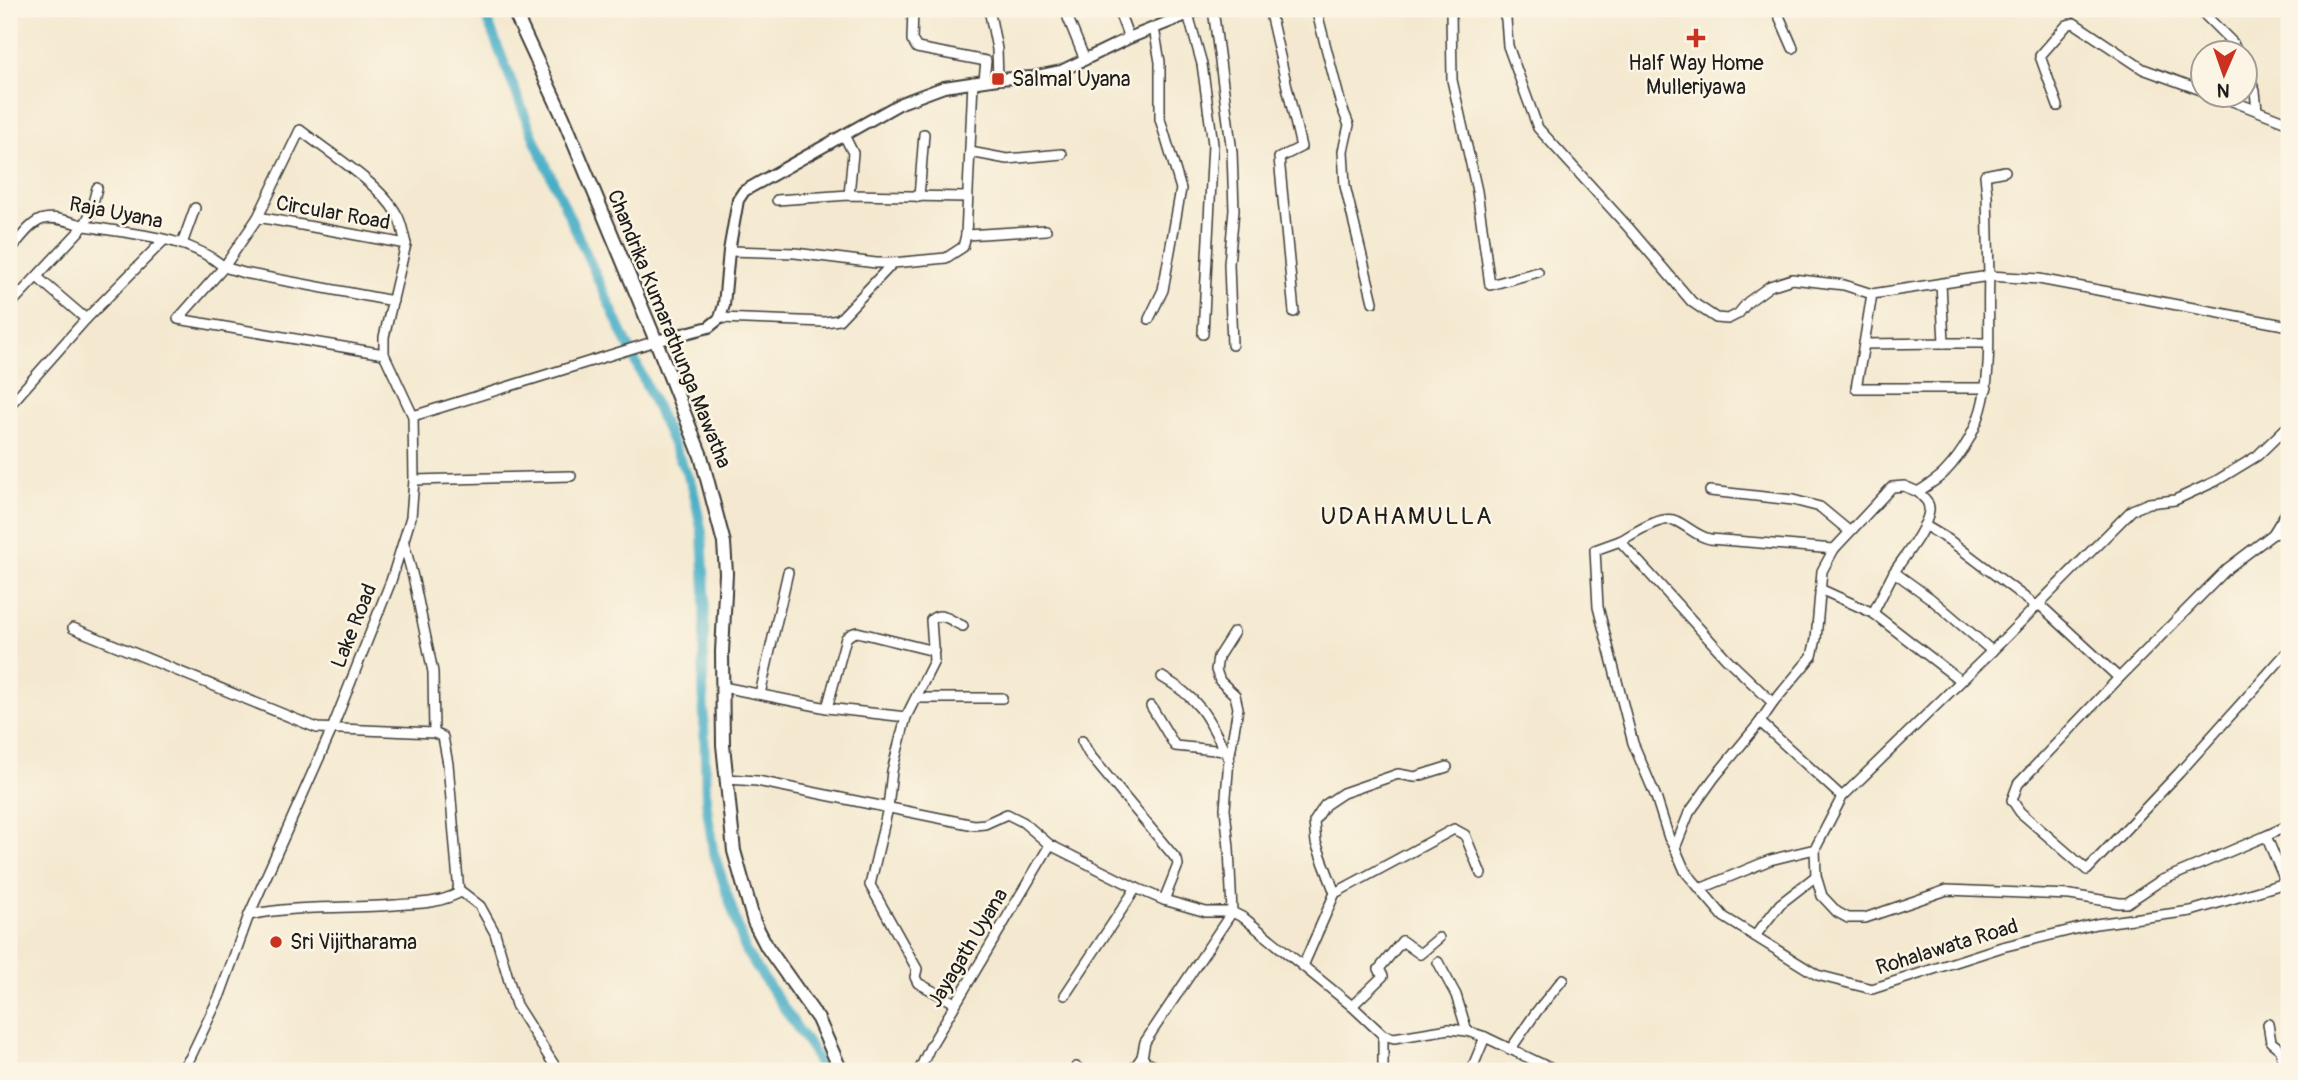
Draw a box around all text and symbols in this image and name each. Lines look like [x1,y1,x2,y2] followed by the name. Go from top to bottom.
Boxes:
[1686,28,1706,48] marker: Half Way Home Mulleriyawa
[2190,38,2260,108] north arrow
[1628,50,1764,101] place label: Half Way Home Mulleriyawa
[1012,66,1131,93] place label: Salmal Uyana
[990,71,1006,87] marker: Salmal Uyana
[2216,78,2230,102] text: N
[601,186,737,472] street label: Chandrika Kumarathunga Mawatha
[274,190,392,236] street label: Circular Road
[67,191,165,235] street label: Raja Uyana
[1320,502,1494,531] district label: UDAHAMULLA
[325,580,383,672] street label: Lake Road
[922,883,1014,1013] street label: Jayagath Uyana
[1873,913,2021,981] street label: Rohalawata Road
[290,929,417,956] place label: Sri Vijitharama
[268,934,284,950] marker: Sri Vijitharama

